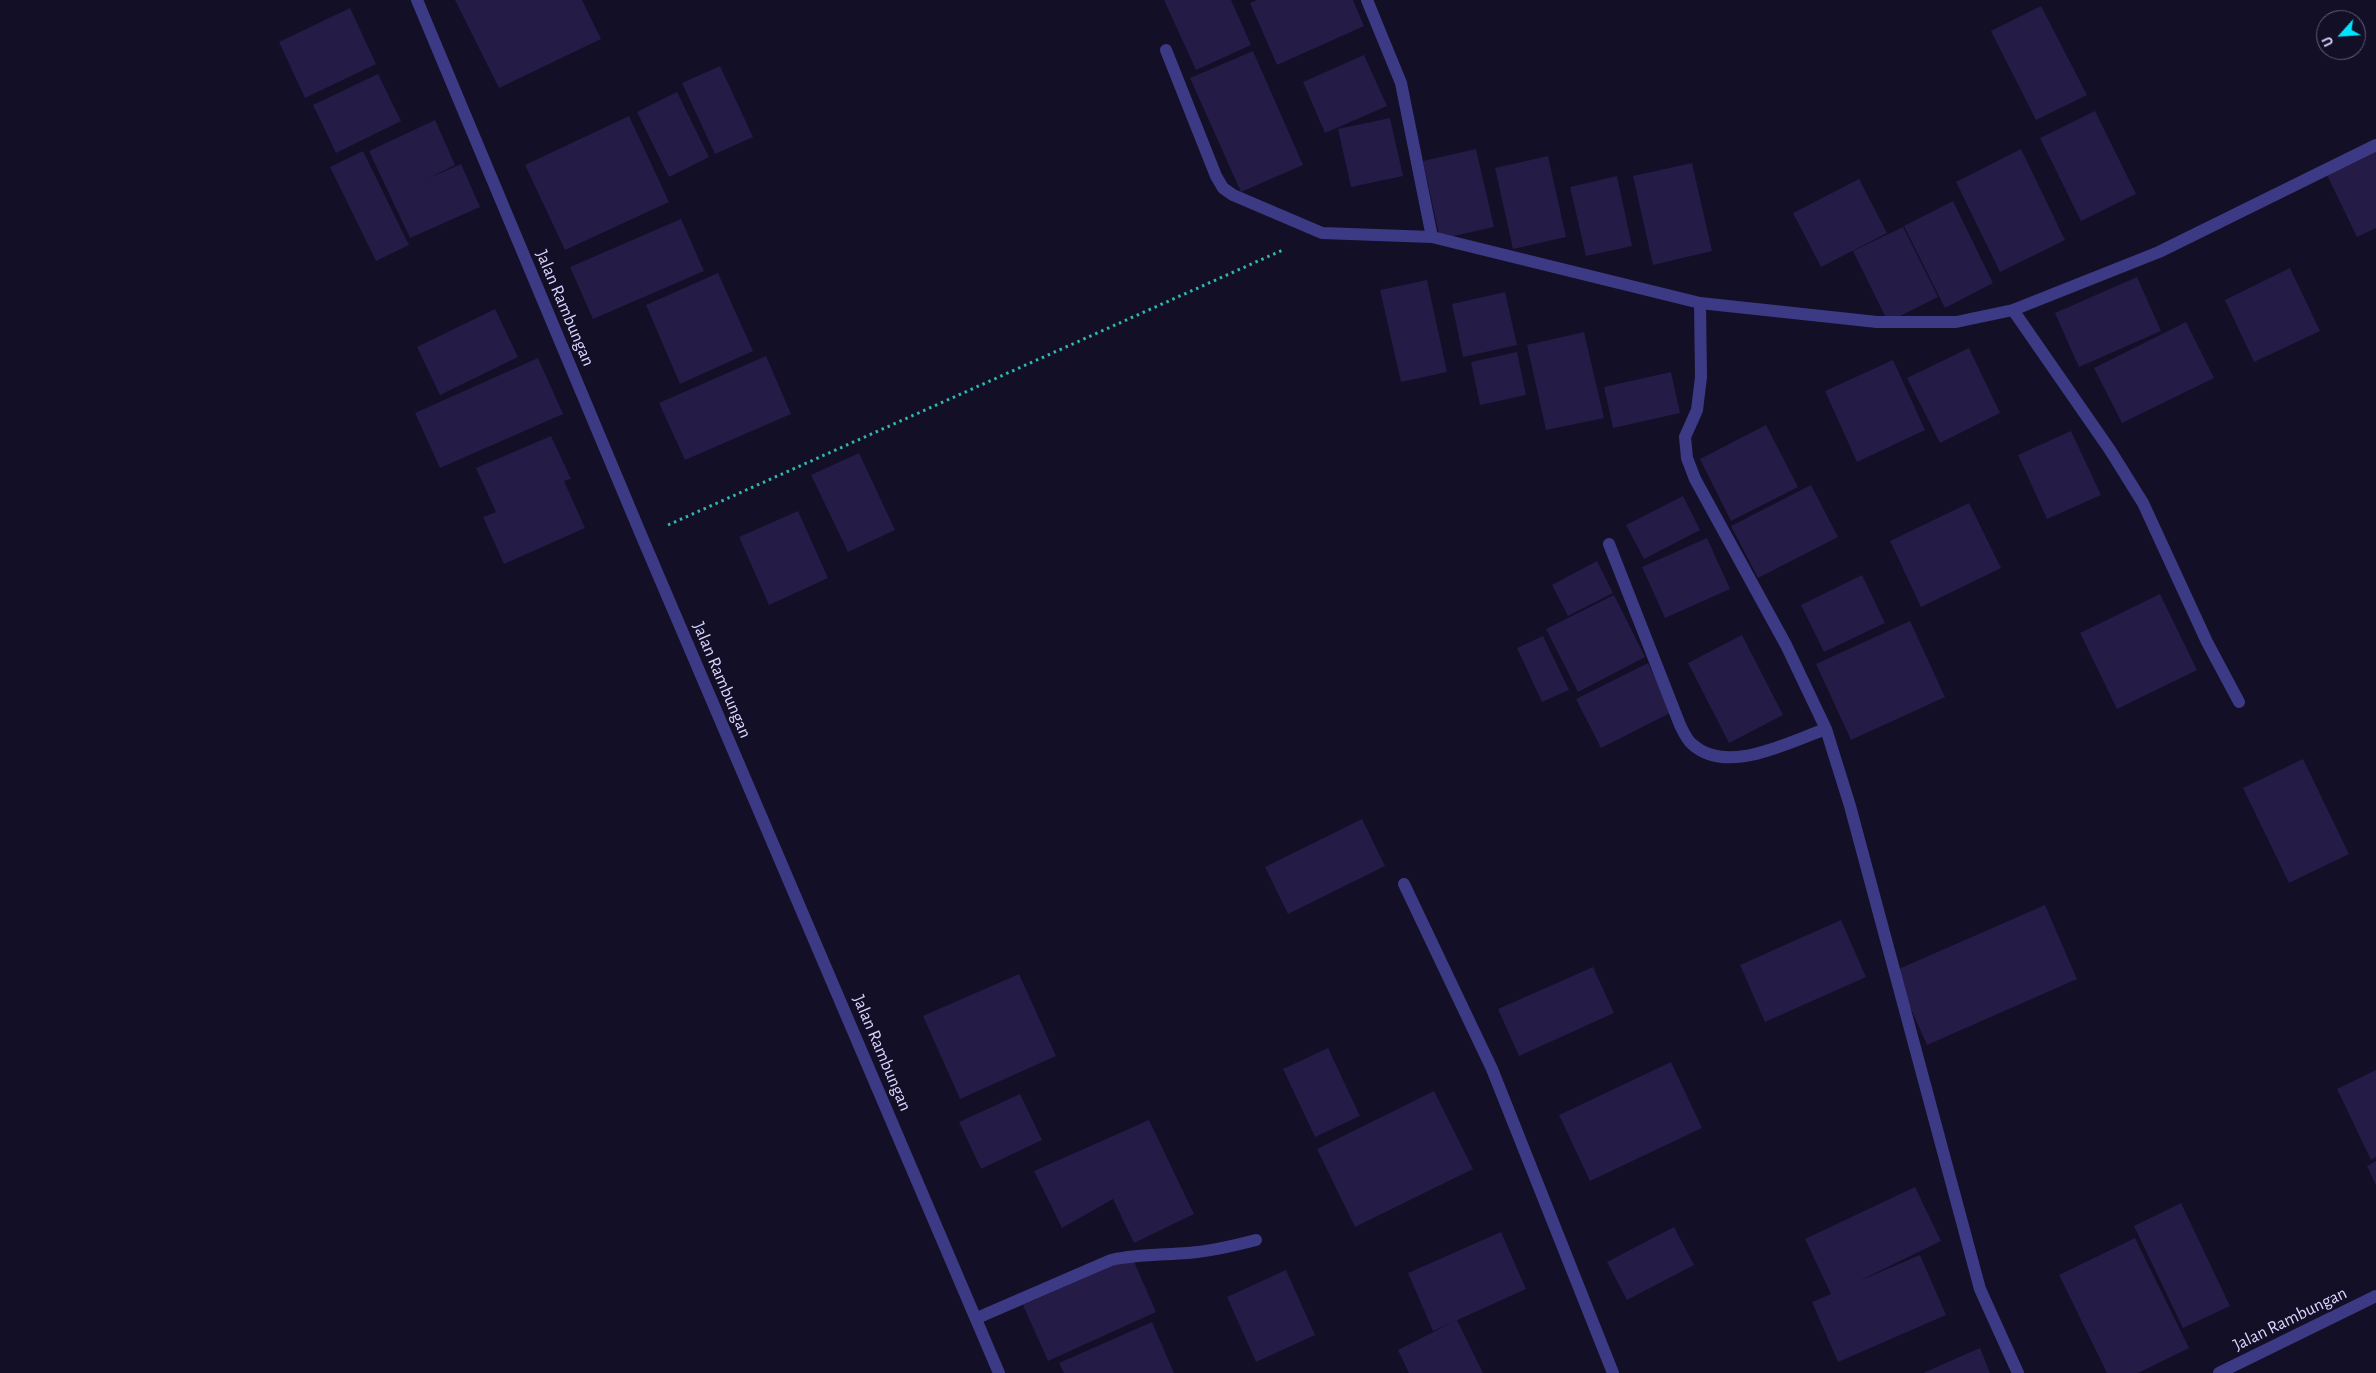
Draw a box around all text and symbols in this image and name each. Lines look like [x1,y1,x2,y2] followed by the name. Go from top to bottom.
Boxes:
[2316,10,2366,60] north arrow
[2320,34,2337,48] text: U
[531,247,599,369] street label: Jalan Rambungan
[688,619,756,741] street label: Jalan Rambungan
[848,992,916,1114] street label: Jalan Rambungan
[2230,1282,2350,1356] street label: Jalan Rambungan

